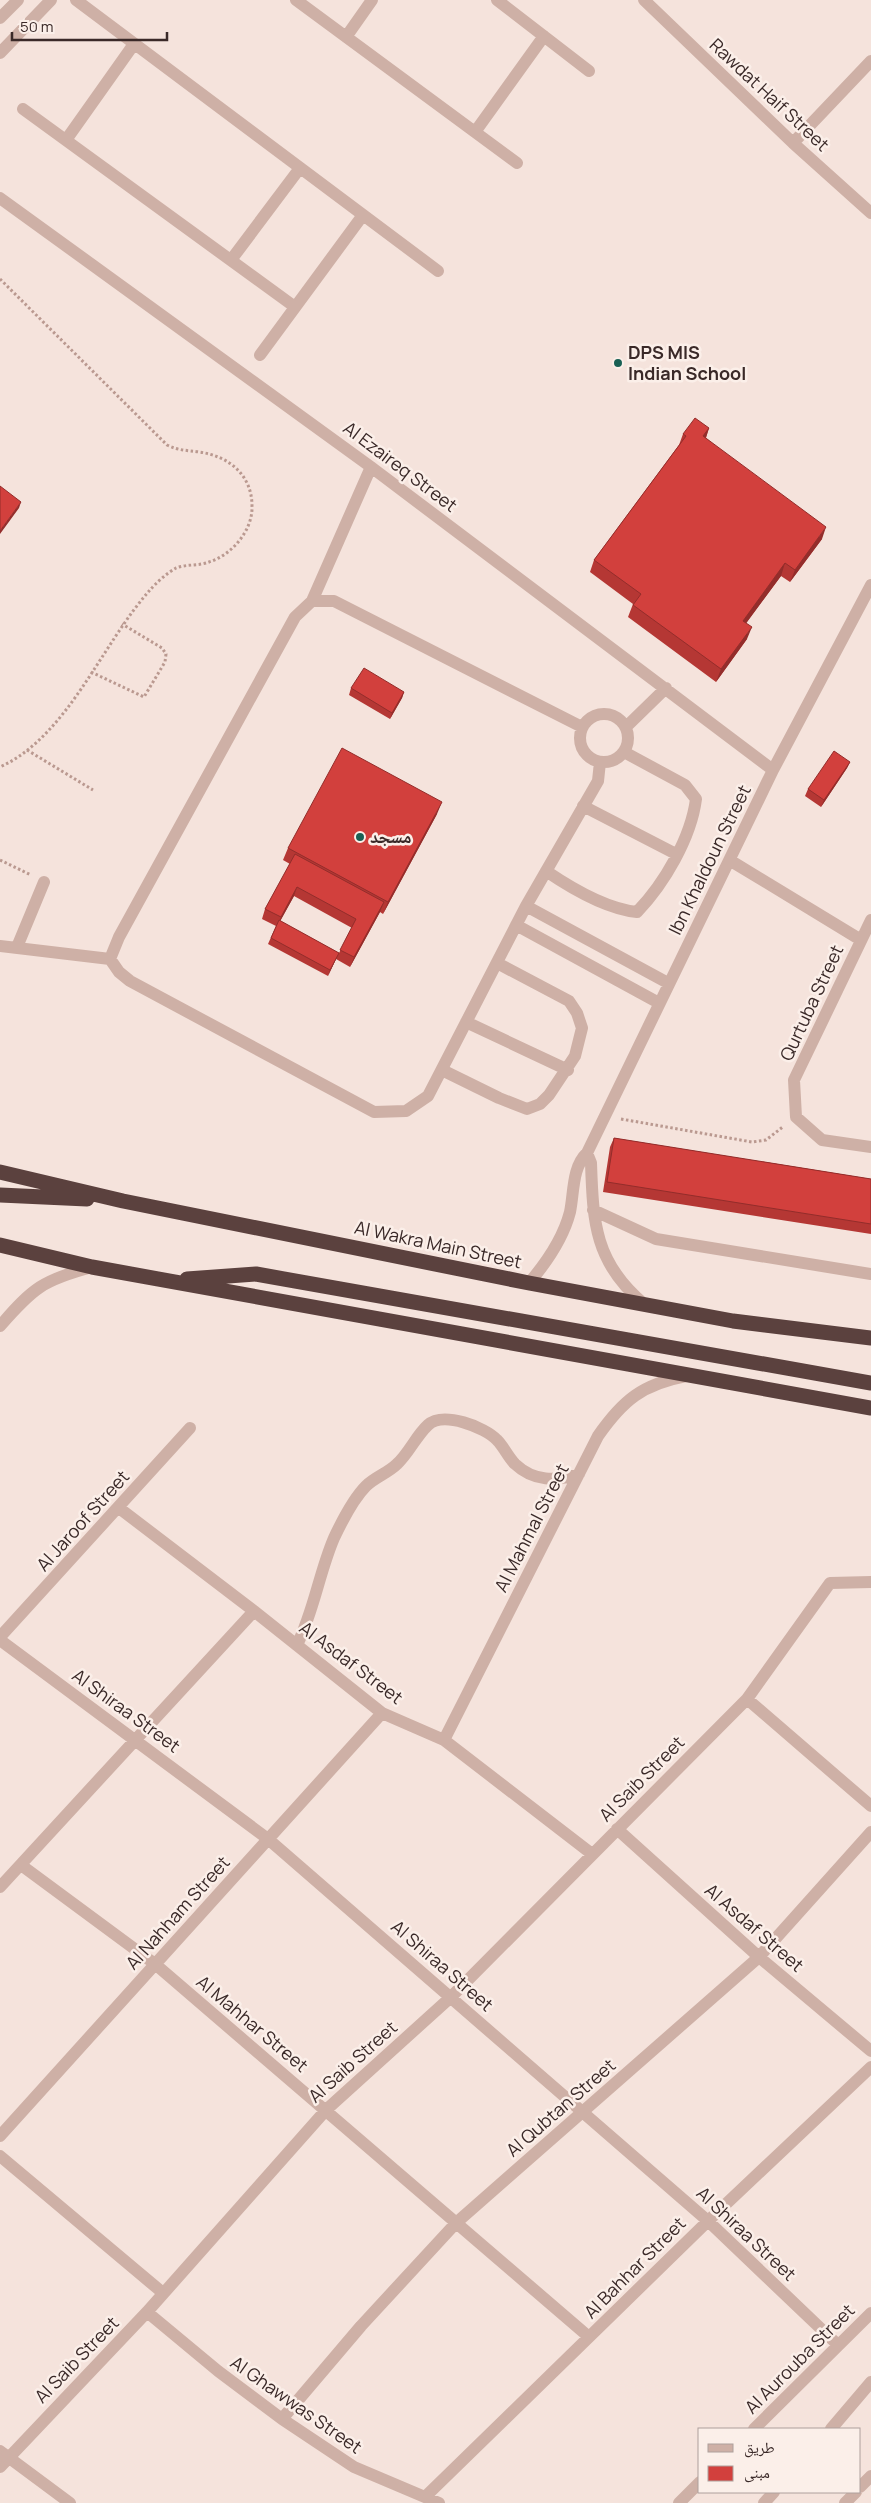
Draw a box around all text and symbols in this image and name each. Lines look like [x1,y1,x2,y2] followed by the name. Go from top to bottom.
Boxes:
[12,10,168,42] scale bar
[20,16,54,37] text: 50 m
[705,33,835,156] street label: Rawdat Haif Street
[628,340,746,385] place label: DPS MIS Indian School
[612,357,624,369] marker: DPS MIS Indian School
[339,416,462,517] street label: Al Ezaireq Street
[662,781,756,938] street label: Ibn Khaldoun Street
[370,824,412,848] place label: مسجد
[354,831,366,843] marker: مسجد
[774,941,848,1064] street label: Qurtuba Street
[352,1215,524,1273] street label: Al Wakra Main Street
[488,1459,574,1596] street label: Al Mahmal Street
[31,1465,134,1576] street label: Al Jaroof Street
[295,1615,408,1709] street label: Al Asdaf Street
[68,1663,185,1757] street label: Al Shiraa Street
[593,1730,689,1826] street label: Al Saib Street
[120,1851,235,1974] street label: Al Nahham Street
[700,1878,809,1977] street label: Al Asdaf Street
[387,1914,499,2016] street label: Al Shiraa Street
[192,1969,313,2077] street label: Al Mahhar Street
[303,2015,402,2108] street label: Al Saib Street
[500,2053,620,2162] street label: Al Qubtan Street
[692,2181,802,2286] street label: Al Shiraa Street
[578,2211,690,2323] street label: Al Bahhar Street
[739,2298,859,2418] street label: Al Aurouba Street
[29,2311,124,2408] street label: Al Saib Street
[226,2350,367,2459] street label: Al Ghawwas Street
[698,2428,861,2493] legend
[744,2437,775,2458] text: طريق
[744,2462,770,2483] text: مبنى

